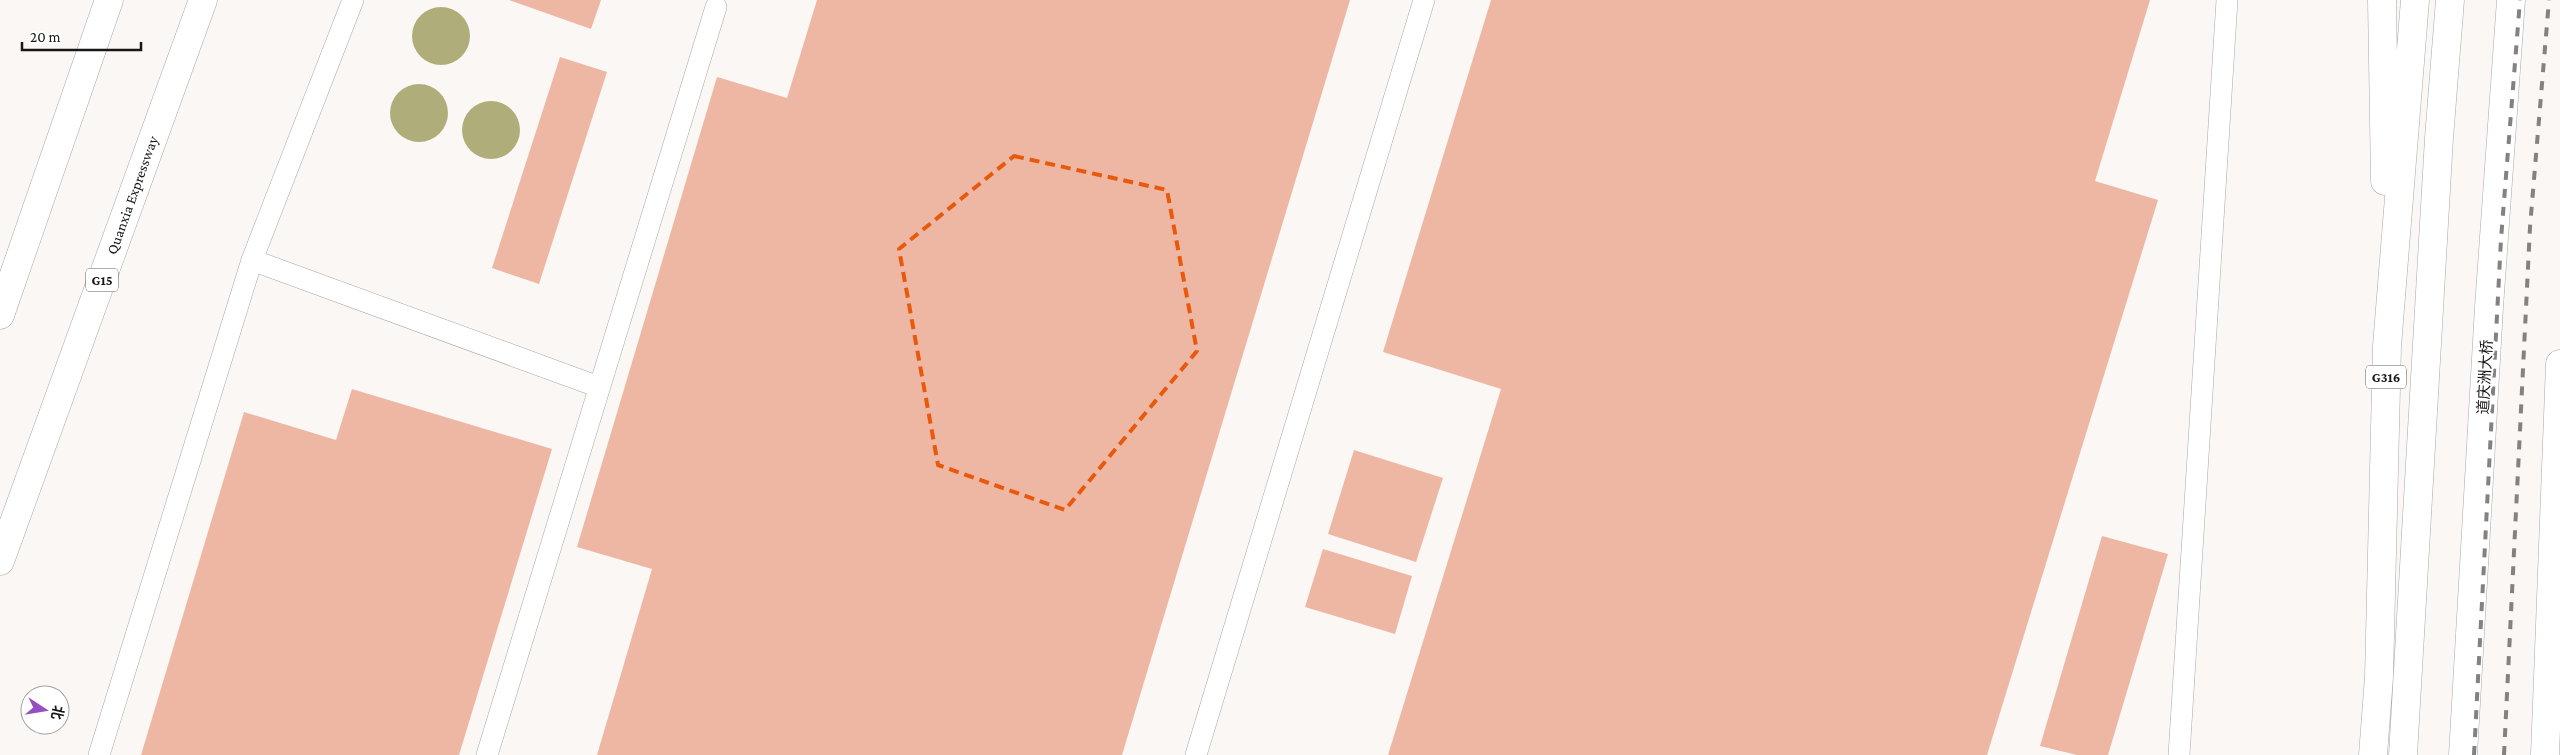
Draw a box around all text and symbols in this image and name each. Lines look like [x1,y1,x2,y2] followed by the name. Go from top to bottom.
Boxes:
[22,20,141,52] scale bar
[30,29,61,45] text: 20 m
[104,134,162,257] street label: Quanxia Expressway
[86,268,118,292] road number: G15
[2474,339,2495,415] street label: 道庆洲大桥
[2366,366,2406,388] road number: G316
[20,685,70,735] north arrow
[48,704,67,721] text: 北

